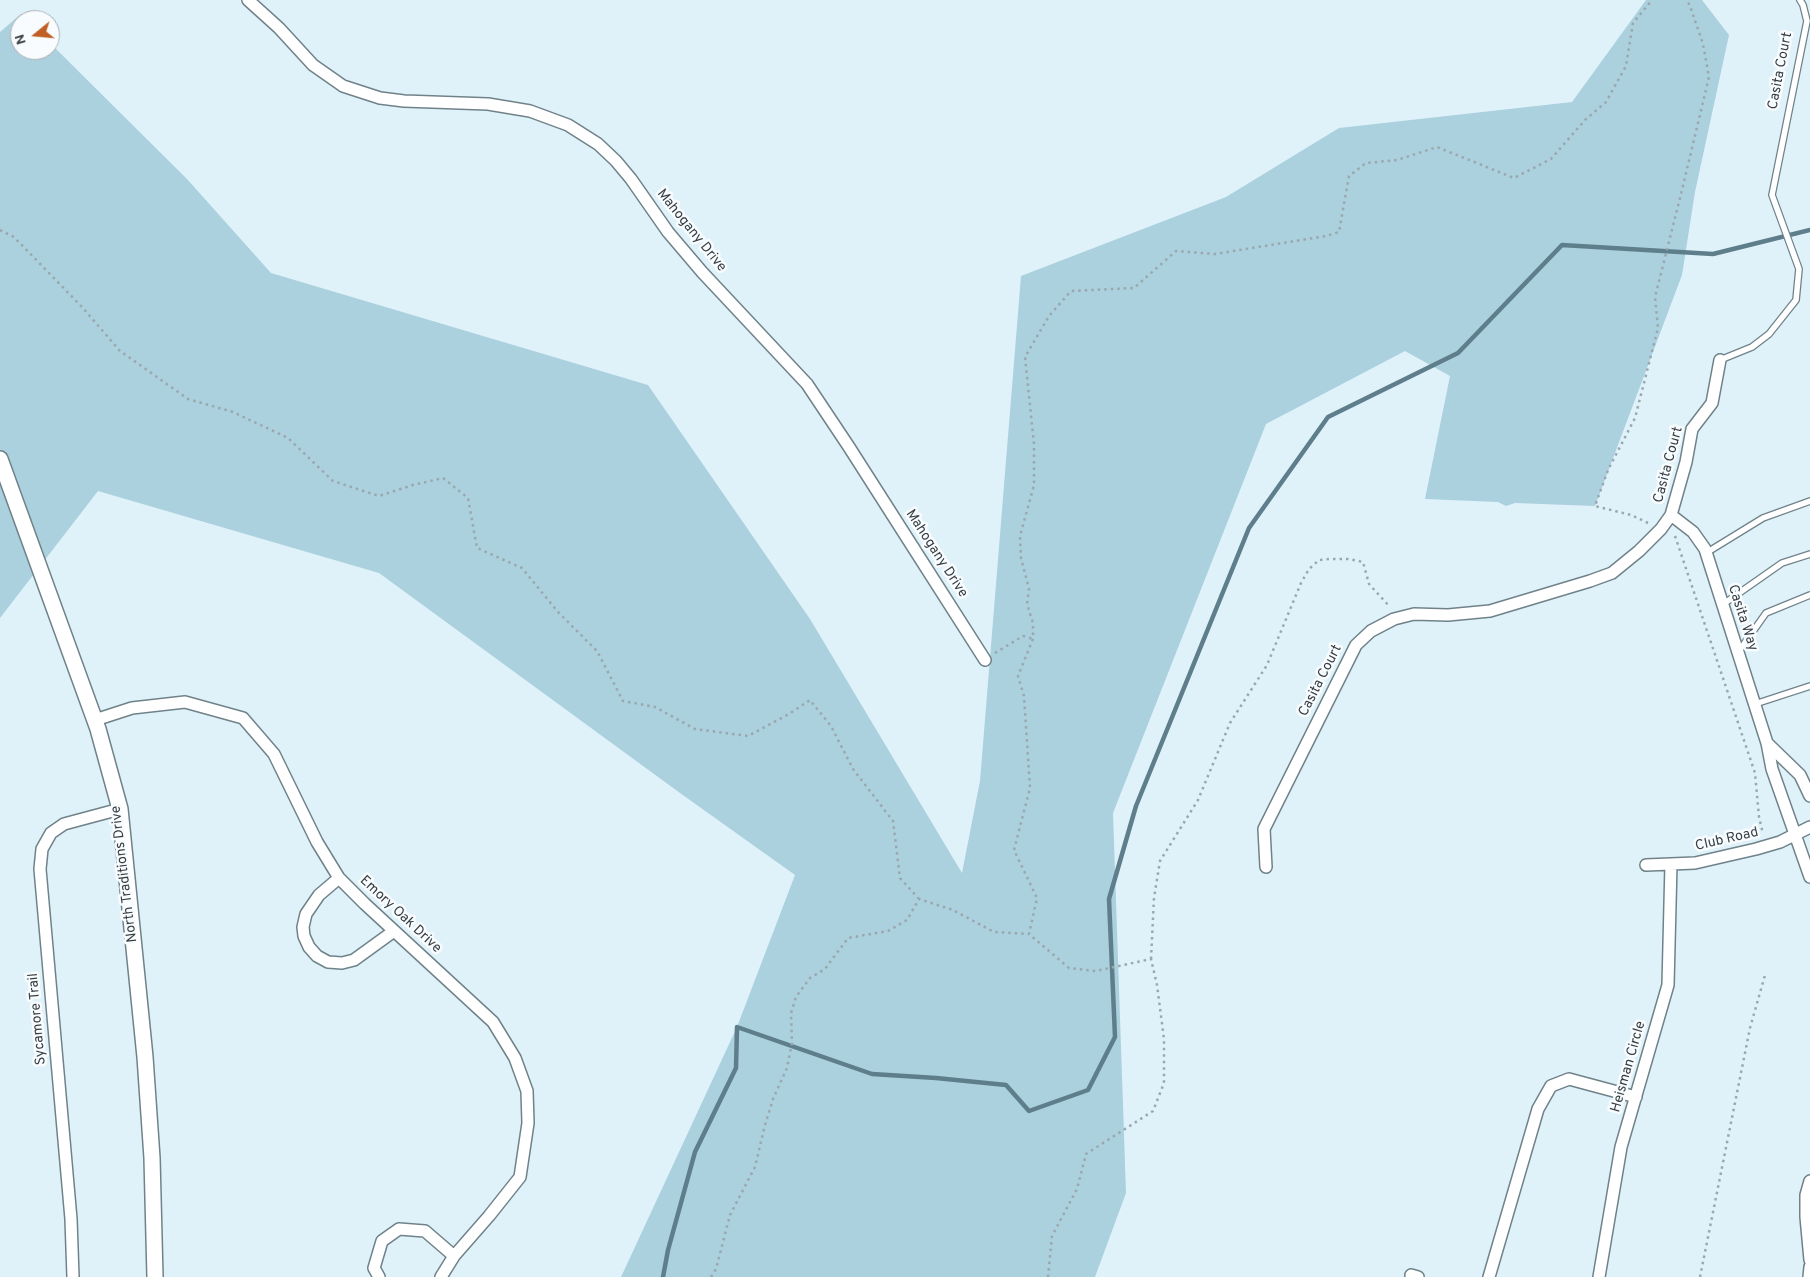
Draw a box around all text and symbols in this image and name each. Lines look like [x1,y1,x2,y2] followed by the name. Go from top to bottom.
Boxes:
[10,10,60,60] north arrow
[1765,31,1797,111] street label: Casita Court
[12,32,31,47] text: N
[653,186,729,276] street label: Mahogany Drive
[1651,425,1687,505] street label: Casita Court
[901,507,971,601] street label: Mahogany Drive
[1723,583,1761,653] street label: Casita Way
[1296,642,1346,720] street label: Casita Court
[108,805,142,943] street label: North Traditions Drive
[1694,825,1760,855] street label: Club Road
[356,873,444,957] street label: Emory Oak Drive
[26,972,50,1066] street label: Sycamore Trail
[1608,1019,1650,1115] street label: Heisman Circle

